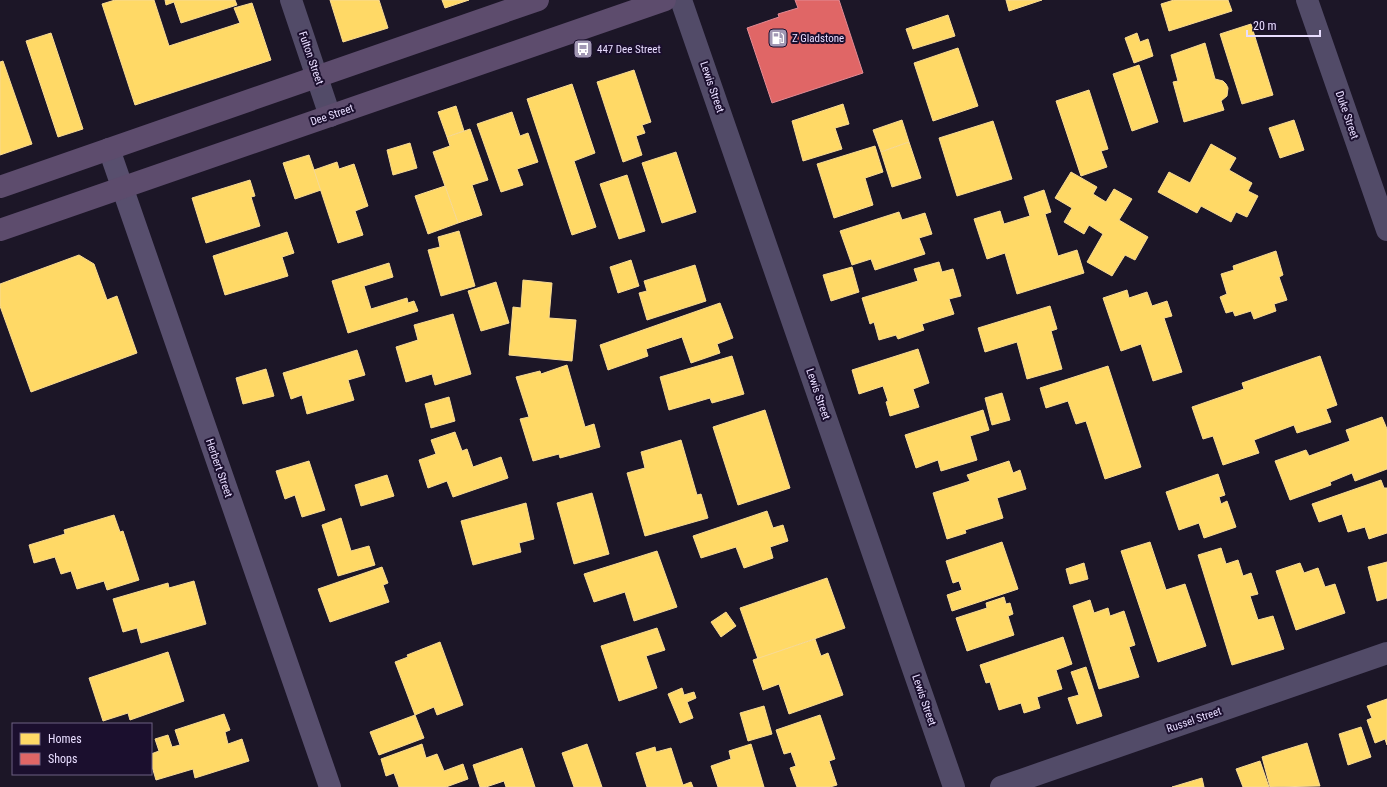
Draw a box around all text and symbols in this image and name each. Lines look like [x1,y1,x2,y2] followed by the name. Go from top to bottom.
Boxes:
[1247,12,1320,38] scale bar
[1253,19,1277,33] text: 20 m
[767,27,789,49] fuel station icon: Z Gladstone
[296,30,326,86] street label: Fulton Street
[792,32,844,45] place label: Z Gladstone
[572,38,594,60] bus stop icon: 447 Dee Street
[597,43,661,56] place label: 447 Dee Street
[697,60,727,114] street label: Lewis Street
[1333,89,1361,141] street label: Duke Street
[309,102,355,128] street label: Dee Street
[803,367,833,421] street label: Lewis Street
[203,437,235,499] street label: Herbert Street
[909,673,939,727] street label: Lewis Street
[1165,705,1223,735] street label: Russel Street
[12,723,152,775] legend
[48,732,82,746] text: Homes
[48,752,77,766] text: Shops

